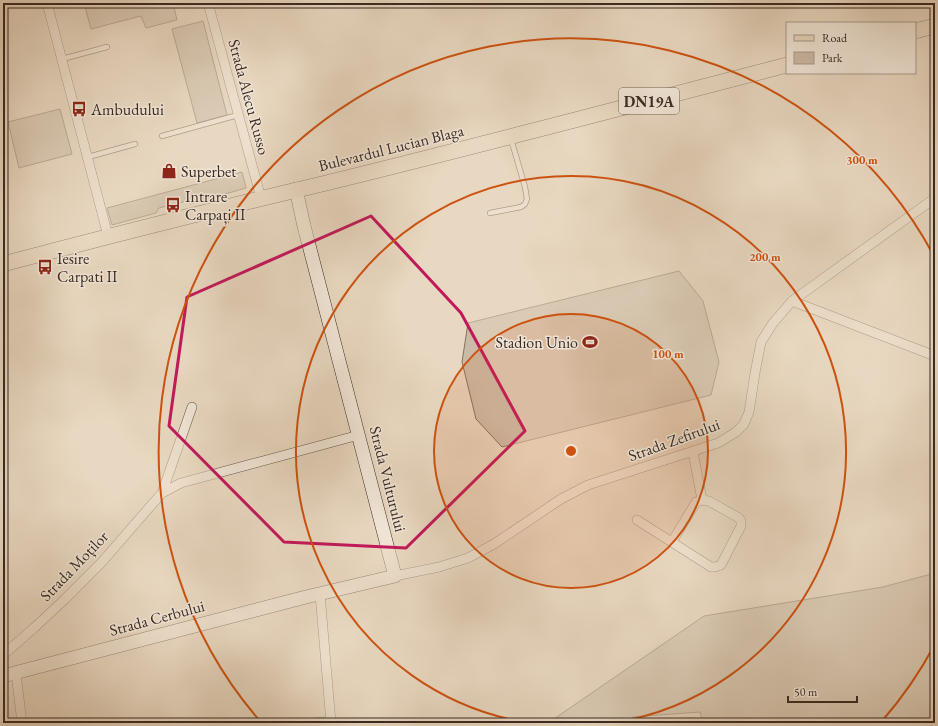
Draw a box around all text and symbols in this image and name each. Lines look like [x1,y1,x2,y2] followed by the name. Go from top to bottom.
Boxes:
[786,22,916,74] legend
[822,30,848,46] text: Road
[223,37,275,157] street label: Strada Alecu Russo
[822,50,843,66] text: Park
[619,88,679,114] road number: DN19A
[90,99,164,120] place label: Ambudului
[70,100,88,118] bus stop icon: Ambudului
[316,120,467,176] street label: Bulevardul Lucian Blaga
[846,152,878,168] text: 300 m
[181,161,236,182] place label: Superbet
[160,162,178,180] shop icon: Superbet
[185,186,246,225] place label: Intrare Carpați II
[164,196,182,214] bus stop icon: Intrare Carpați II
[57,248,118,287] place label: Iesire Carpati II
[749,249,781,265] text: 200 m
[36,258,54,276] bus stop icon: Iesire Carpati II
[495,332,578,353] place label: Stadion Unio
[581,333,599,351] sports icon: Stadion Unio
[652,346,684,362] text: 100 m
[625,414,723,466] street label: Strada Zefirului
[365,424,411,534] street label: Strada Vulturului
[564,444,578,458] centre of rings
[35,526,113,606] street label: Strada Moților
[107,595,207,641] street label: Strada Cerbului
[788,678,857,704] scale bar
[794,684,818,700] text: 50 m

